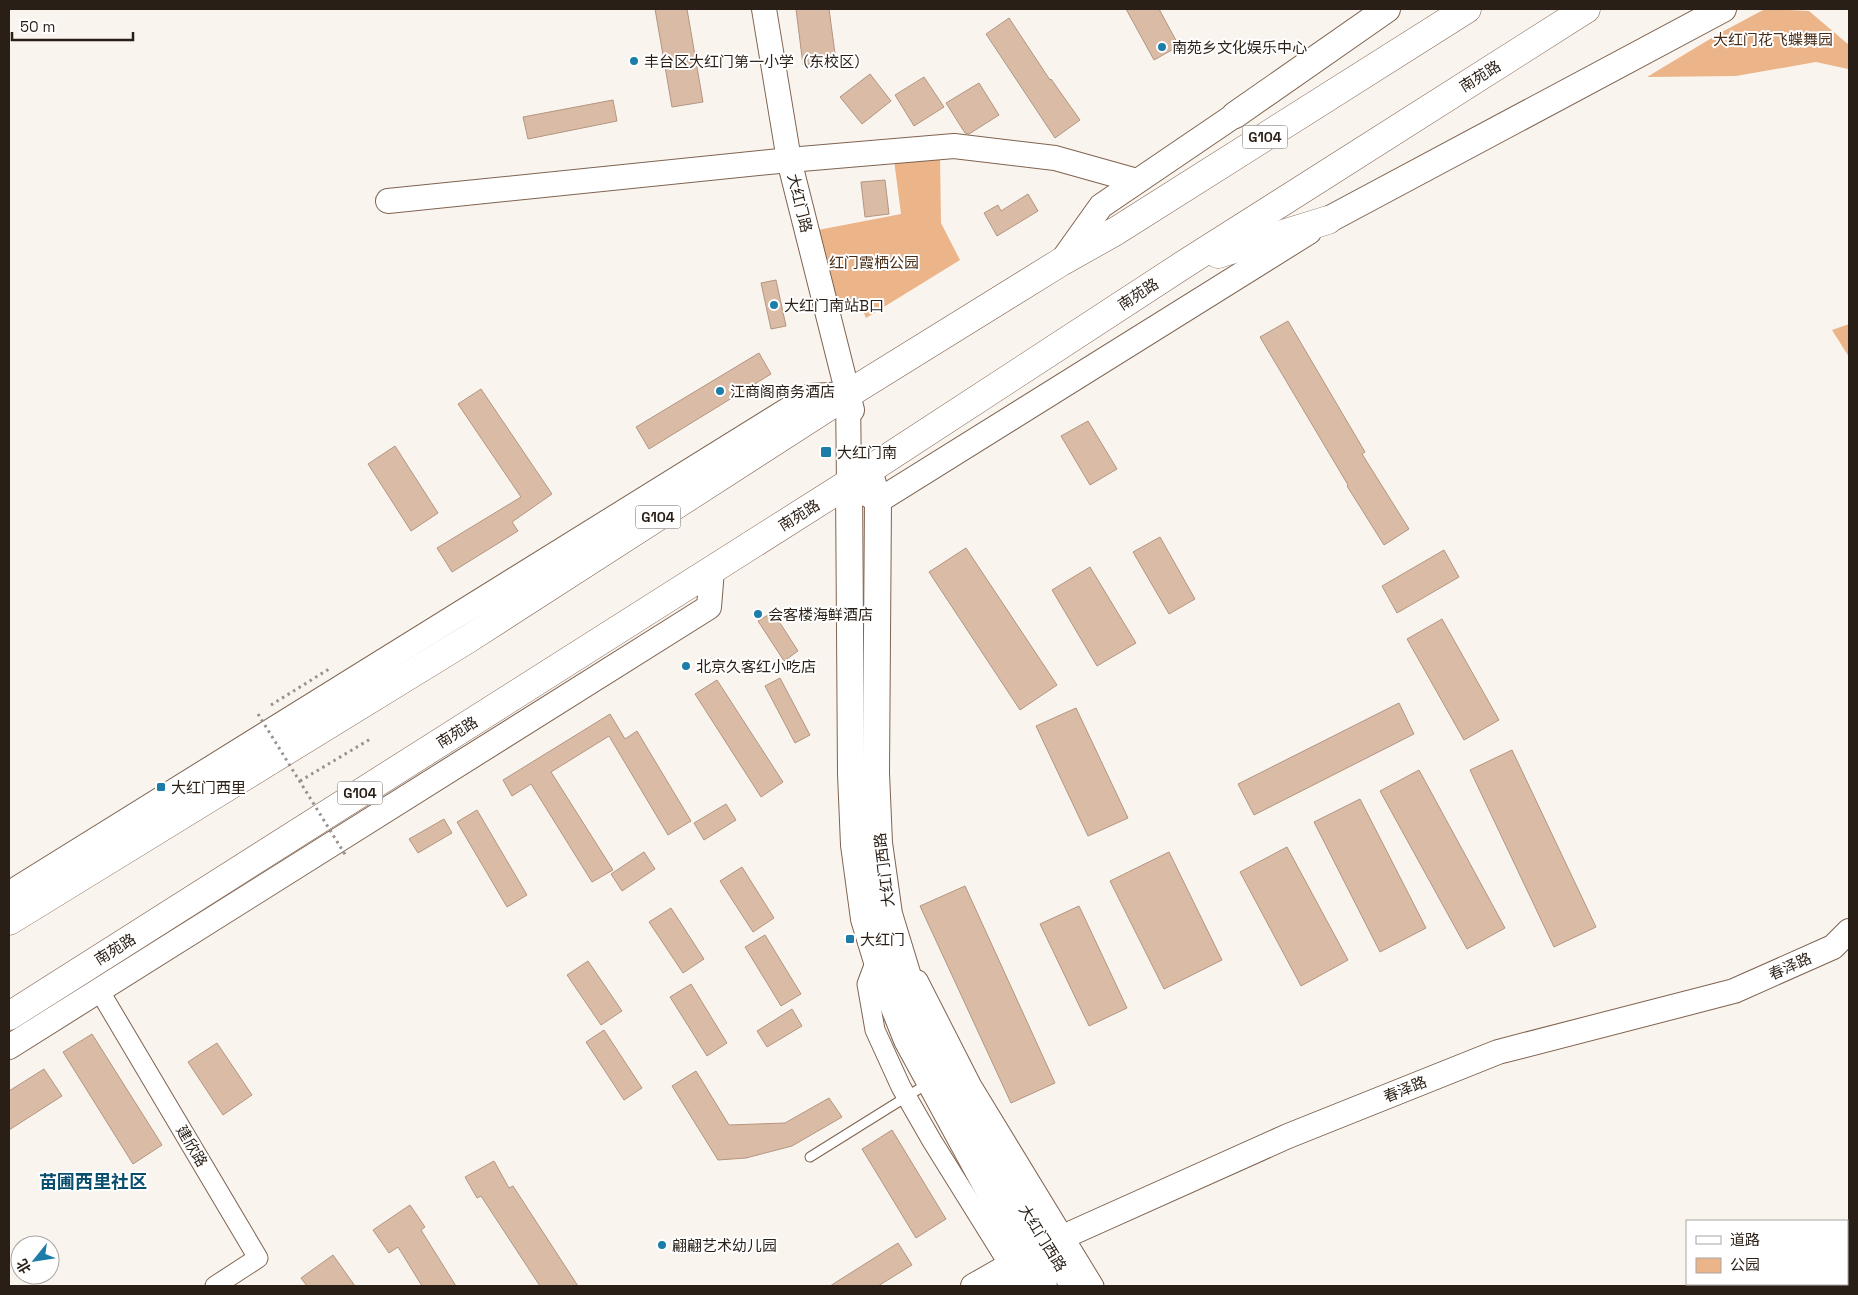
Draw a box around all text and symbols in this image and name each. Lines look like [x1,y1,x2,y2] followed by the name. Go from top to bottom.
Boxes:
[12,10,134,42] scale bar
[20,17,55,36] text: 50 m
[1713,30,1833,49] park label: 大红门花飞蝶舞园
[1172,38,1307,57] place label: 南苑乡文化娱乐中心
[1156,41,1168,53] marker: 南苑乡文化娱乐中心
[644,52,869,71] place label: 丰台区大红门第一小学（东校区）
[628,55,640,67] marker: 丰台区大红门第一小学（东校区）
[1456,56,1504,96] street label: 南苑路
[1242,125,1288,148] road number: G104
[784,172,816,234] street label: 大红门路
[829,253,919,272] park label: 红门霞栖公园
[1114,274,1162,314] street label: 南苑路
[784,296,884,315] place label: 大红门南站B口
[768,299,780,311] marker: 大红门南站B口
[730,382,835,401] place label: 江商阁商务酒店
[714,385,726,397] marker: 江商阁商务酒店
[837,443,897,462] place label: 大红门南
[819,445,833,459] marker: 大红门南
[775,495,823,535] street label: 南苑路
[636,506,680,528] road number: G104
[768,605,873,624] place label: 会客楼海鲜酒店
[752,608,764,620] marker: 会客楼海鲜酒店
[696,657,816,676] place label: 北京久客红小吃店
[680,660,692,672] marker: 北京久客红小吃店
[433,712,481,752] street label: 南苑路
[171,778,246,797] place label: 大红门西里
[155,781,167,793] marker: 大红门西里
[338,781,382,804] road number: G104
[870,832,898,908] street label: 大红门西路
[91,929,139,969] street label: 南苑路
[860,930,905,949] place label: 大红门
[844,933,856,945] marker: 大红门
[1766,948,1814,984] street label: 春泽路
[1381,1072,1429,1106] street label: 春泽路
[172,1122,212,1170] street label: 建欣路
[39,1170,147,1193] district label: 苗圃西里社区
[1015,1201,1071,1275] street label: 大红门西路
[1686,1220,1848,1285] legend
[1730,1230,1760,1249] text: 道路
[10,1235,60,1285] north arrow
[672,1236,777,1255] place label: 翩翩艺术幼儿园
[656,1239,668,1251] marker: 翩翩艺术幼儿园
[1730,1255,1760,1274] text: 公园
[12,1256,35,1277] text: 北

